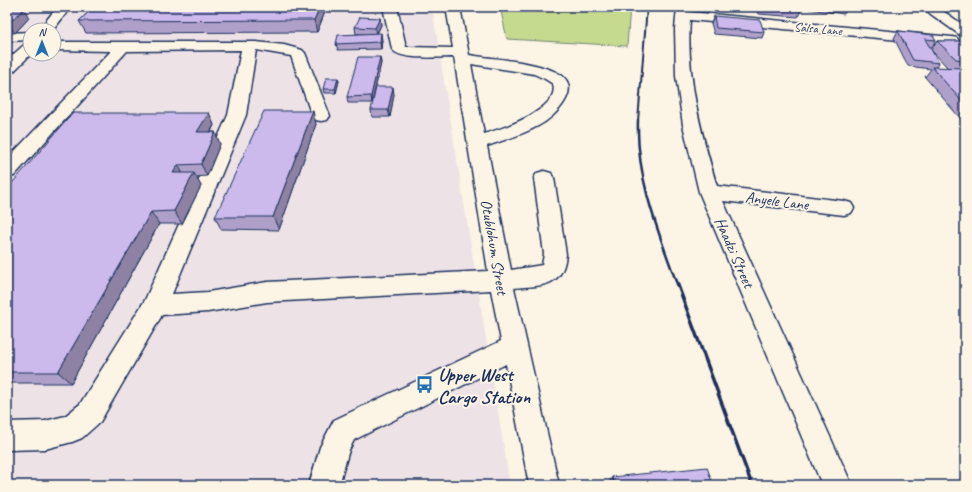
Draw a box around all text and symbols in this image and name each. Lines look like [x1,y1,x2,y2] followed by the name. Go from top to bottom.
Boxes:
[793,19,843,39] street label: Salsa Lane
[22,22,62,62] north arrow
[39,25,48,39] text: N
[744,187,811,215] street label: Anyele Lane
[476,198,513,298] street label: Otublohum Street
[710,214,759,292] street label: Haadzi Street
[438,363,530,409] place label: Upper West Cargo Station
[415,375,435,395] bus stop icon: Upper West Cargo Station

